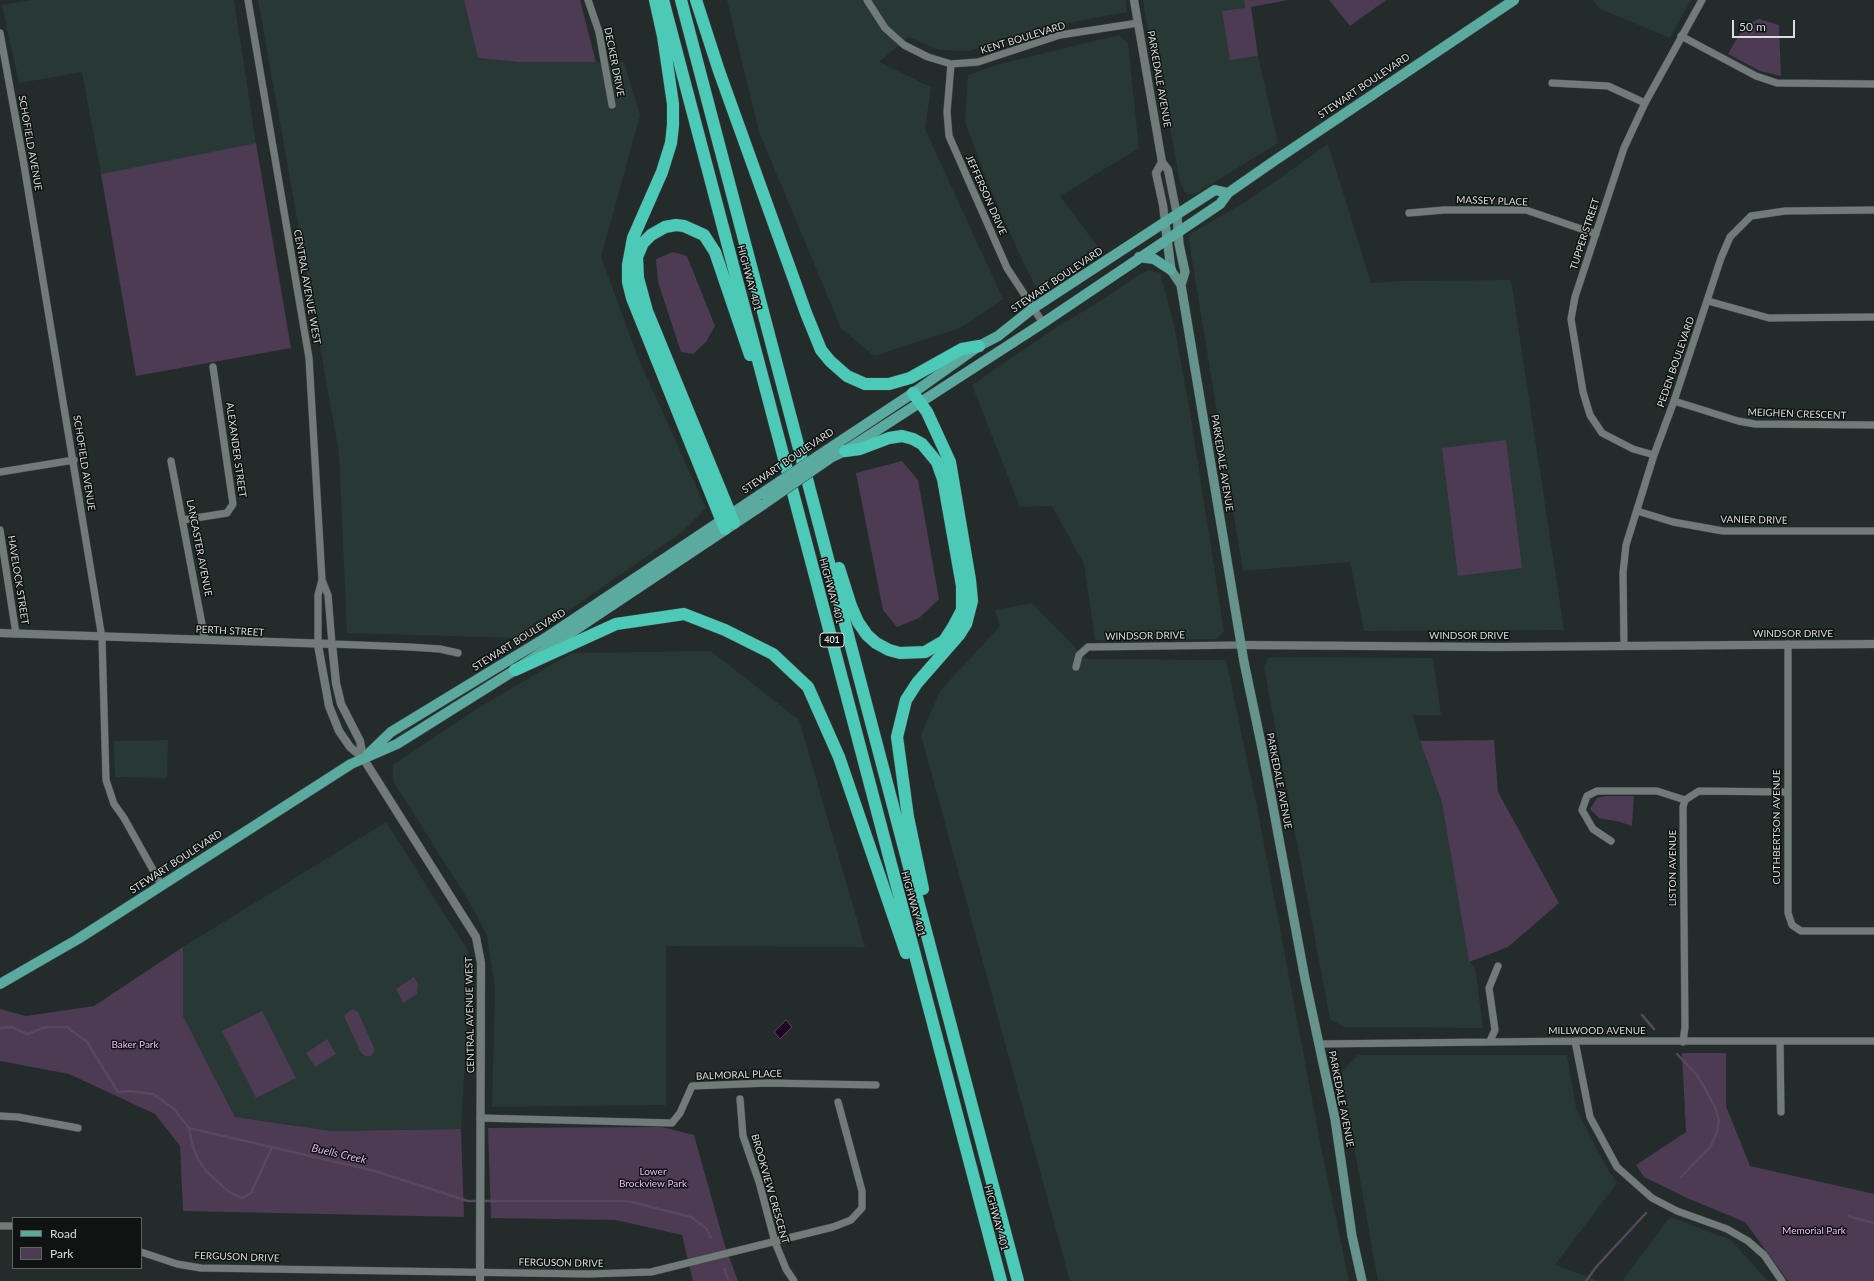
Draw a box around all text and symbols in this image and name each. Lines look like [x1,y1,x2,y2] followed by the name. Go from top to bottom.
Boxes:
[1734,12,1797,38] scale bar
[979,19,1067,57] street label: KENT BOULEVARD
[1739,19,1766,34] text: 50 m
[601,26,627,98] street label: DECKER DRIVE
[1145,30,1173,128] street label: PARKEDALE AVENUE
[1316,51,1412,121] street label: STEWART BOULEVARD
[16,94,44,192] street label: SCHOFIELD AVENUE
[963,153,1009,237] street label: JEFFERSON DRIVE
[1456,194,1528,208] street label: MASSEY PLACE
[1568,197,1602,271] street label: TUPPER STREET
[291,229,323,345] street label: CENTRAL AVENUE WEST
[734,244,764,312] street label: HIGHWAY 401
[1009,245,1105,315] street label: STEWART BOULEVARD
[1655,315,1697,409] street label: PEDEN BOULEVARD
[223,402,249,498] street label: ALEXANDER STREET
[1747,406,1847,422] street label: MEIGHEN CRESCENT
[71,414,97,512] street label: SCHOFIELD AVENUE
[1208,414,1236,512] street label: PARKEDALE AVENUE
[740,426,836,496] street label: STEWART BOULEVARD
[184,499,214,597] street label: LANCASTER AVENUE
[1720,513,1788,527] street label: VANIER DRIVE
[5,535,31,625] street label: HAVELOCK STREET
[816,557,846,625] street label: HIGHWAY 401
[470,606,568,674] street label: STEWART BOULEVARD
[195,623,265,639] street label: PERTH STREET
[1753,628,1833,640] street label: WINDSOR DRIVE
[1105,629,1185,643] street label: WINDSOR DRIVE
[1429,630,1509,642] street label: WINDSOR DRIVE
[820,633,844,647] road number: 401
[1264,732,1294,830] street label: PARKEDALE AVENUE
[1771,770,1783,884] street label: CUTHBERTSON AVENUE
[127,828,225,896] street label: STEWART BOULEVARD
[1667,830,1679,906] street label: LISTON AVENUE
[898,870,928,938] street label: HIGHWAY 401
[463,957,477,1073] street label: CENTRAL AVENUE WEST
[1548,1025,1646,1037] street label: MILLWOOD AVENUE
[111,1039,159,1051] park label: Baker Park
[1326,1050,1356,1148] street label: PARKEDALE AVENUE
[696,1067,782,1083] street label: BALMORAL PLACE
[749,1133,791,1245] street label: BROOKVIEW CRESCENT
[310,1141,368,1167] water label: Buells Creek
[619,1166,687,1190] park label: Lower Brockview Park
[981,1184,1011,1252] street label: HIGHWAY 401
[12,1217,142,1269] legend
[1782,1225,1846,1237] park label: Memorial Park
[50,1226,77,1241] text: Road
[50,1246,73,1261] text: Park
[194,1250,280,1264] street label: FERGUSON DRIVE
[518,1256,604,1270] street label: FERGUSON DRIVE

